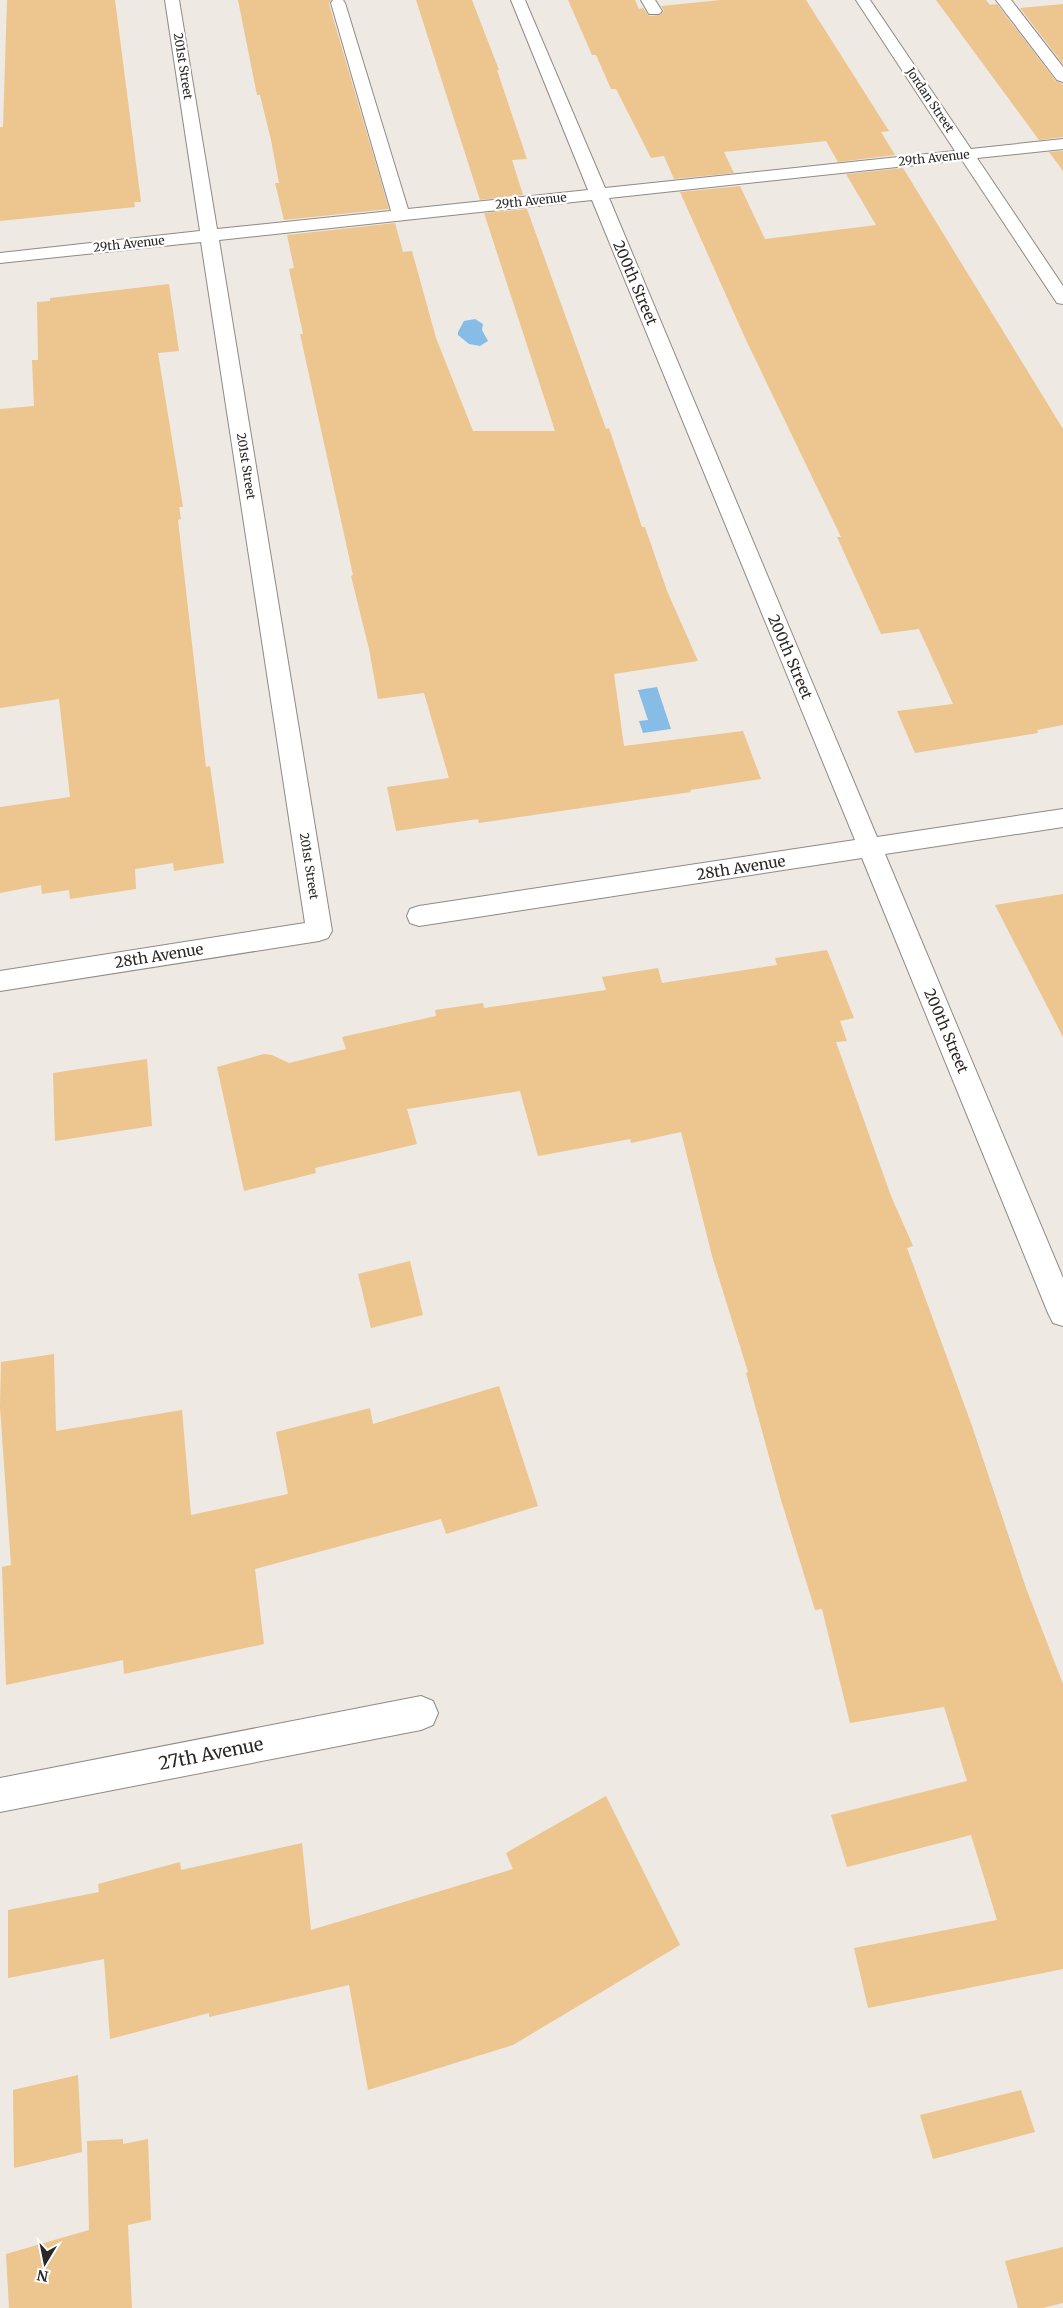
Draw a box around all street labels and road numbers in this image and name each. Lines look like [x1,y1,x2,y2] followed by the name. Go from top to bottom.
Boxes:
[171,32,196,101] street label: 201st Street
[903,64,958,135] street label: Jordan Street
[898,146,970,169] street label: 29th Avenue
[495,189,567,212] street label: 29th Avenue
[93,232,165,255] street label: 29th Avenue
[609,238,662,328] street label: 200th Street
[234,432,259,501] street label: 201st Street
[764,612,817,702] street label: 200th Street
[297,832,322,901] street label: 201st Street
[695,851,787,884] street label: 28th Avenue
[113,939,205,972] street label: 28th Avenue
[920,986,973,1076] street label: 200th Street
[157,1732,265,1775] street label: 27th Avenue

